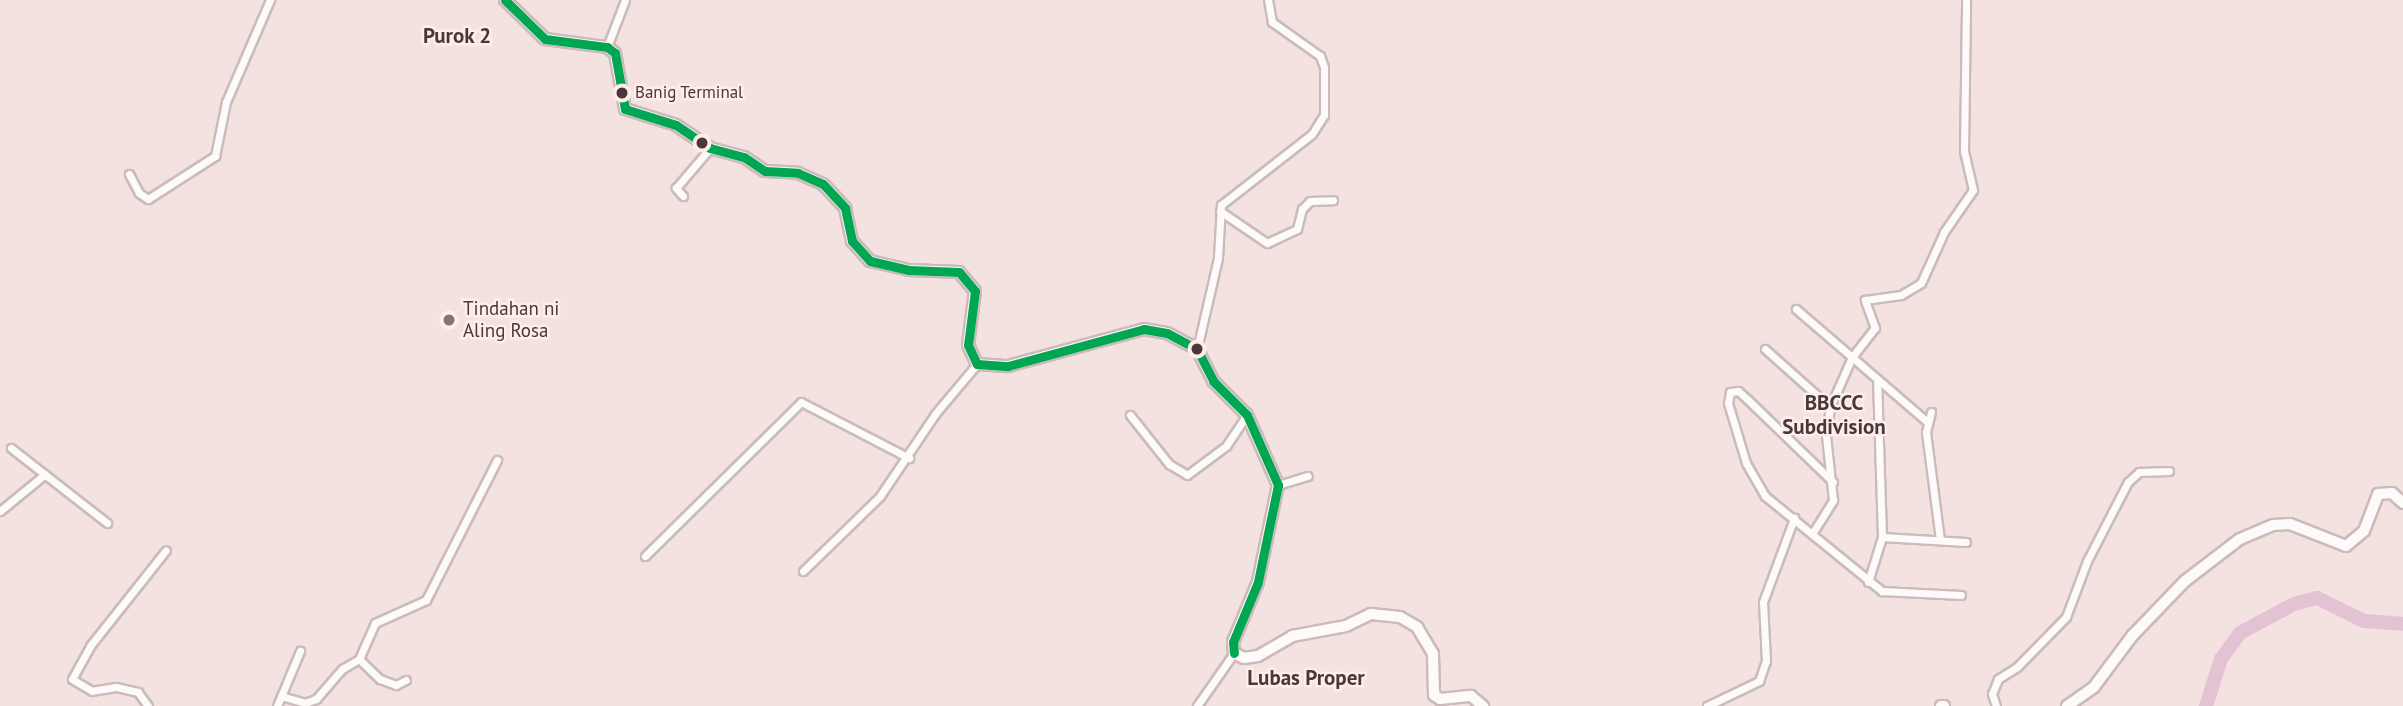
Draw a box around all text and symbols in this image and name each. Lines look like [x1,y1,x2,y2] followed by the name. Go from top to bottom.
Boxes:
[423,23,491,49] district label: Purok 2
[635,83,744,103] place label: Banig Terminal
[615,86,629,100] marker: Banig Terminal
[695,136,709,150] unlabelled marker
[463,298,559,342] place label: Tindahan ni Aling Rosa
[441,312,457,328] marker: Tindahan ni Aling Rosa
[1190,342,1204,356] unlabelled marker
[1782,390,1886,440] district label: BBCCC Subdivision
[1247,665,1365,691] district label: Lubas Proper

